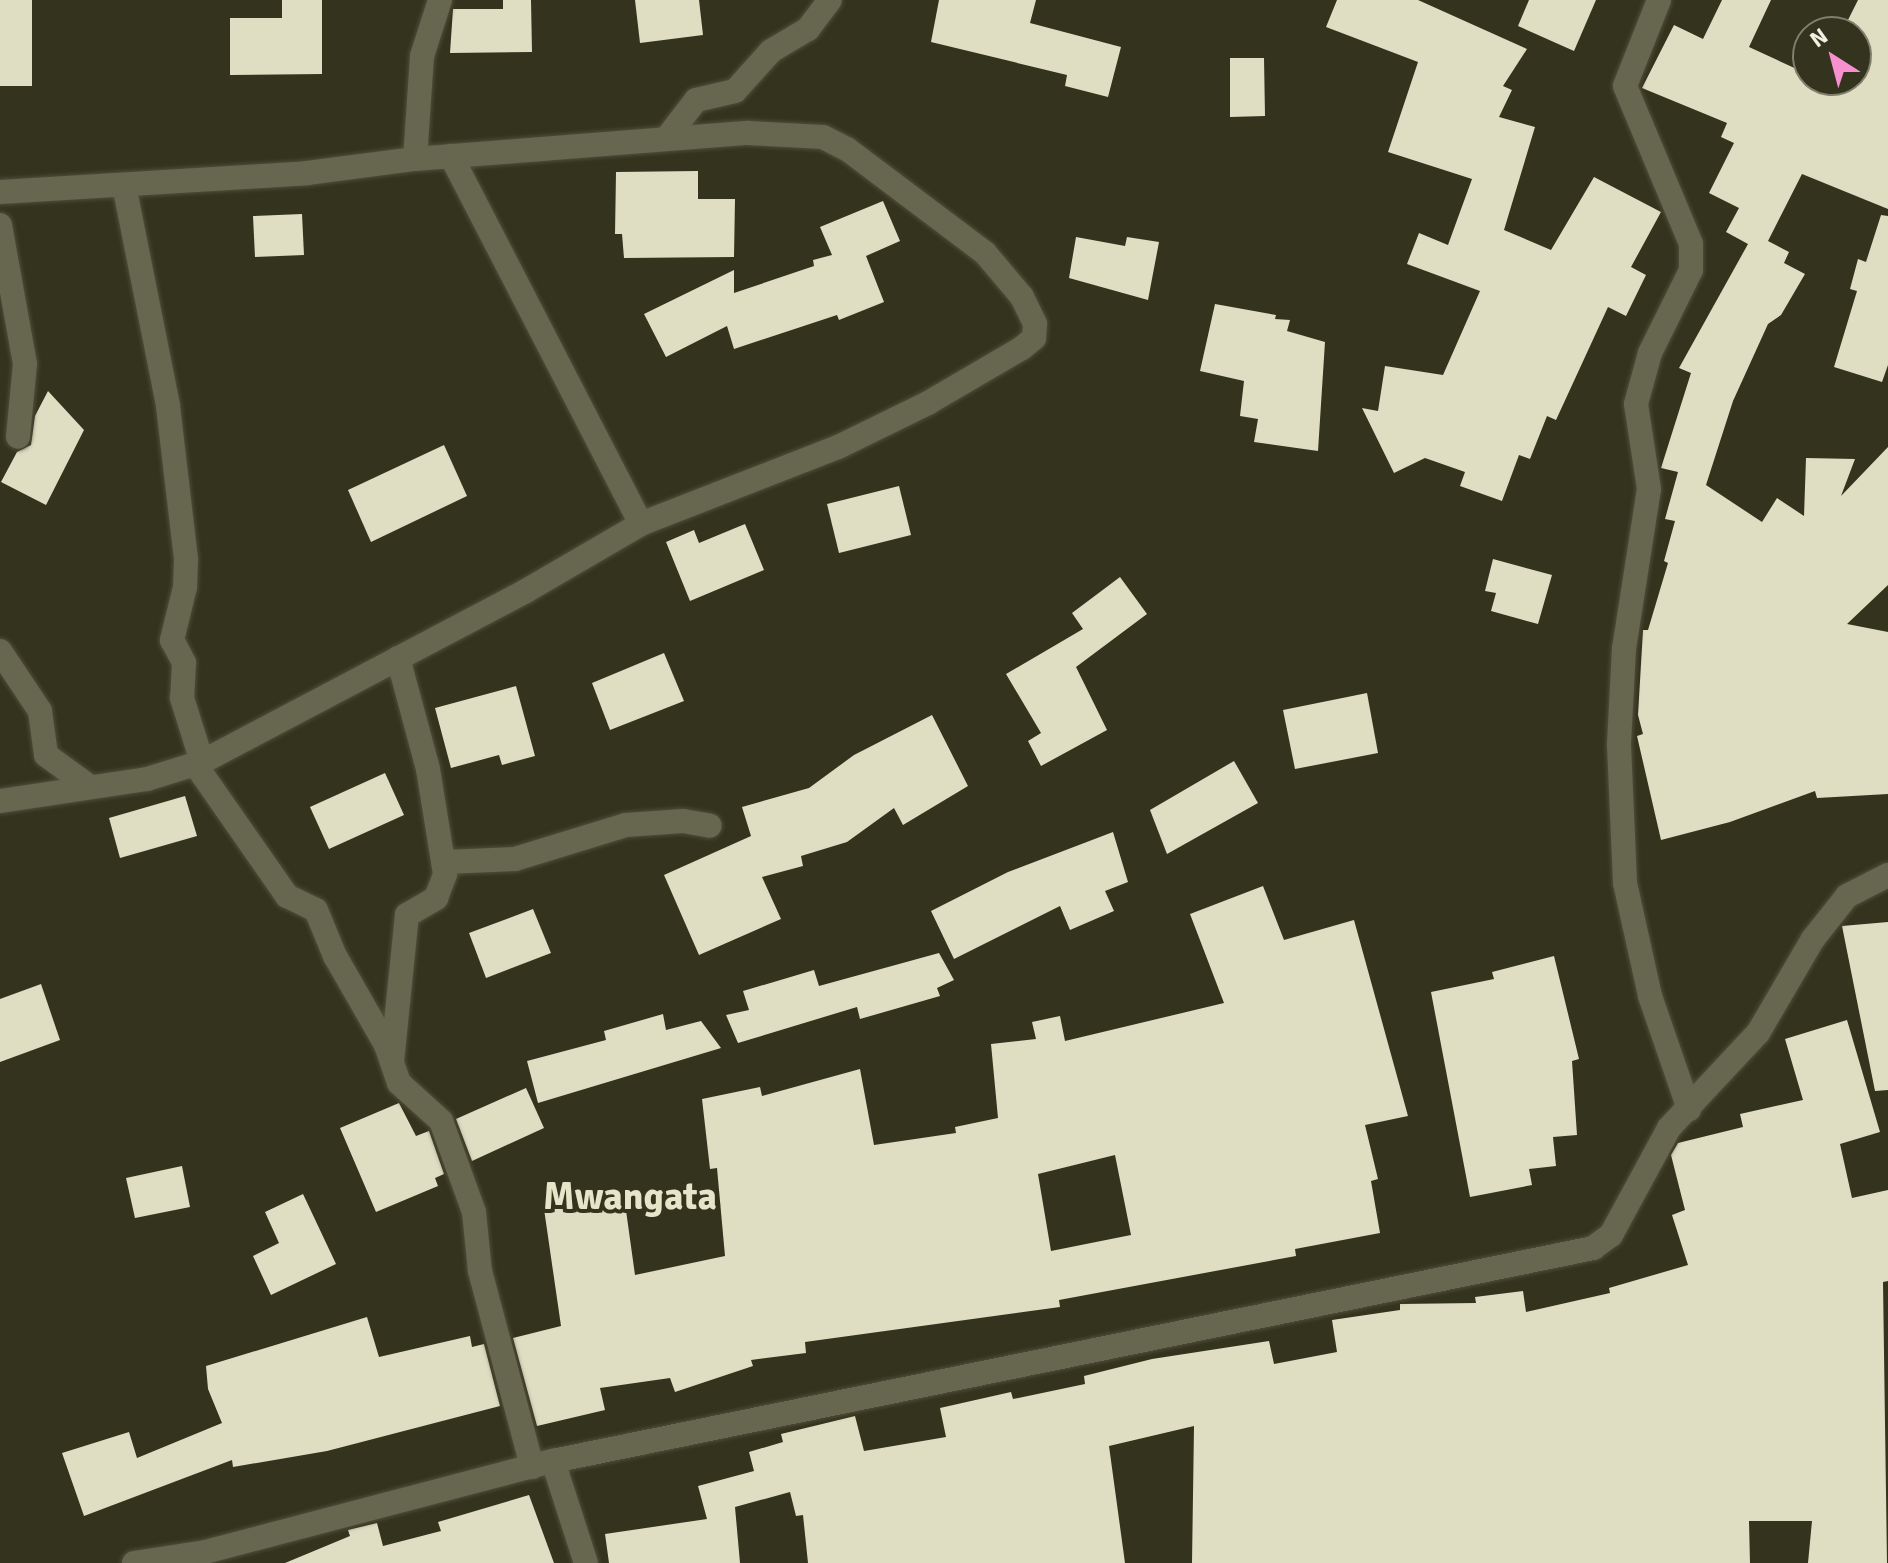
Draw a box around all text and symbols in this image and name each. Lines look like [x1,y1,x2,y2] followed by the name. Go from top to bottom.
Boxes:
[1792,16,1872,96] north arrow
[1805,22,1833,53] text: N
[543,1174,717,1220] district label: Mwangata

